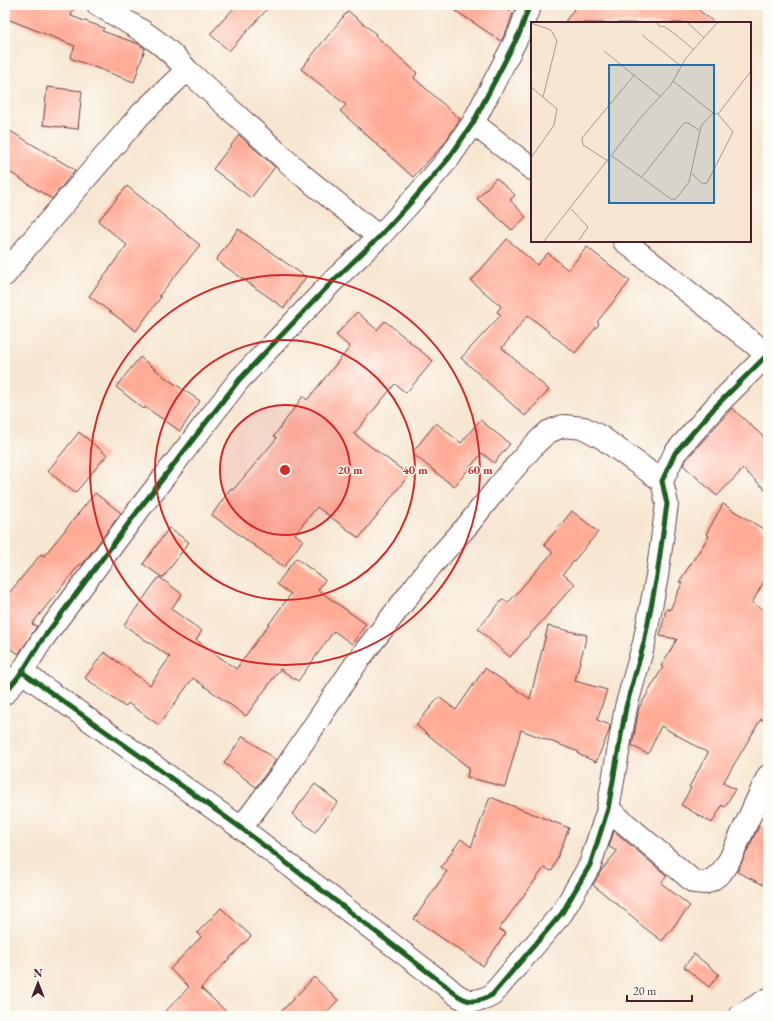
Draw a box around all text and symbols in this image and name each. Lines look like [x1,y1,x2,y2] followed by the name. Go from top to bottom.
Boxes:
[531,22,751,242] inset map
[337,462,363,478] text: 20 m
[402,462,428,478] text: 40 m
[467,462,493,478] text: 60 m
[278,463,292,477] centre of rings
[18,963,58,1003] north arrow
[34,966,43,980] text: N
[627,977,692,1003] scale bar
[633,983,657,999] text: 20 m

